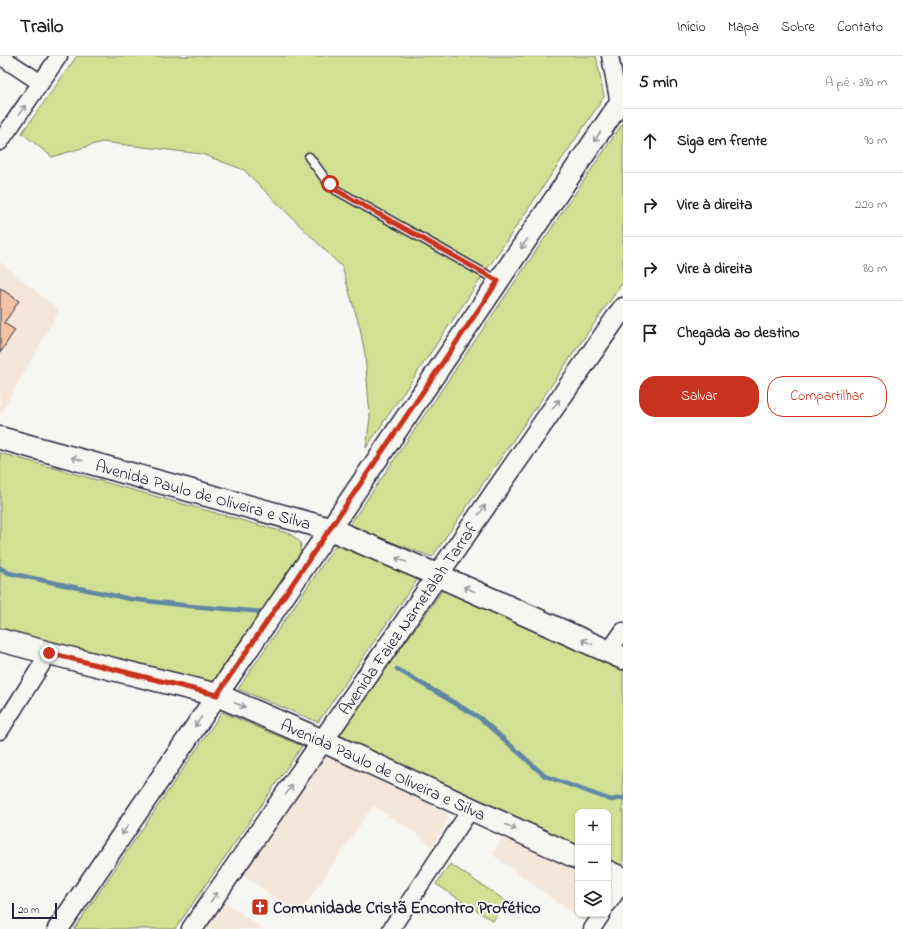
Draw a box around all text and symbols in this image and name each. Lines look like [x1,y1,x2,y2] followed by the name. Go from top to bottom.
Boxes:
[20,14,64,41] text: Trailo
[677,17,706,38] text: Início
[728,17,759,38] text: Mapa
[781,17,815,38] text: Sobre
[837,17,883,38] text: Contato
[639,70,678,95] text: 5 min
[825,73,887,92] text: A pé · 390 m
[18,104,26,115] one-way arrow
[639,130,661,152] icon: ahead
[677,130,767,152] text: Siga em frente
[593,131,601,142] one-way arrow
[864,131,887,150] text: 90 m
[321,175,339,193] route start
[639,194,661,216] icon: right
[677,194,752,216] text: Vire à direita
[855,195,887,214] text: 220 m
[519,238,527,250] one-way arrow
[639,258,661,280] icon: right
[677,258,752,280] text: Vire à direita
[863,259,887,278] text: 80 m
[639,322,661,344] icon: arrive
[677,322,800,344] text: Chegada ao destino
[639,376,759,417] button: Salvar
[767,376,887,417] button: Compartilhar
[552,398,560,409] one-way arrow
[92,454,314,537] street label: Avenida Paulo de Oliveira e Silva
[70,455,83,463] one-way arrow
[478,505,486,516] one-way arrow
[333,518,484,721] street label: Avenida Faiez Nametalah Tarraf
[395,555,407,563] one-way arrow
[463,585,475,592] one-way arrow
[582,638,594,645] one-way arrow
[40,644,58,662] route end
[233,702,245,709] one-way arrow
[276,713,489,828] street label: Avenida Paulo de Oliveira e Silva
[194,716,202,727] one-way arrow
[285,785,293,796] one-way arrow
[575,809,611,917] map controls
[575,809,611,845] button: +
[121,824,129,835] one-way arrow
[504,824,516,831] one-way arrow
[575,845,611,881] button: −
[575,881,611,917] button: layers
[210,892,218,903] one-way arrow
[273,896,541,921] place label: Comunidade Cristã Encontro Profético
[250,897,270,917] church icon: Comunidade Cristã Encontro Profético
[12,901,57,920] scale bar
[18,902,40,918] text: 20 m

